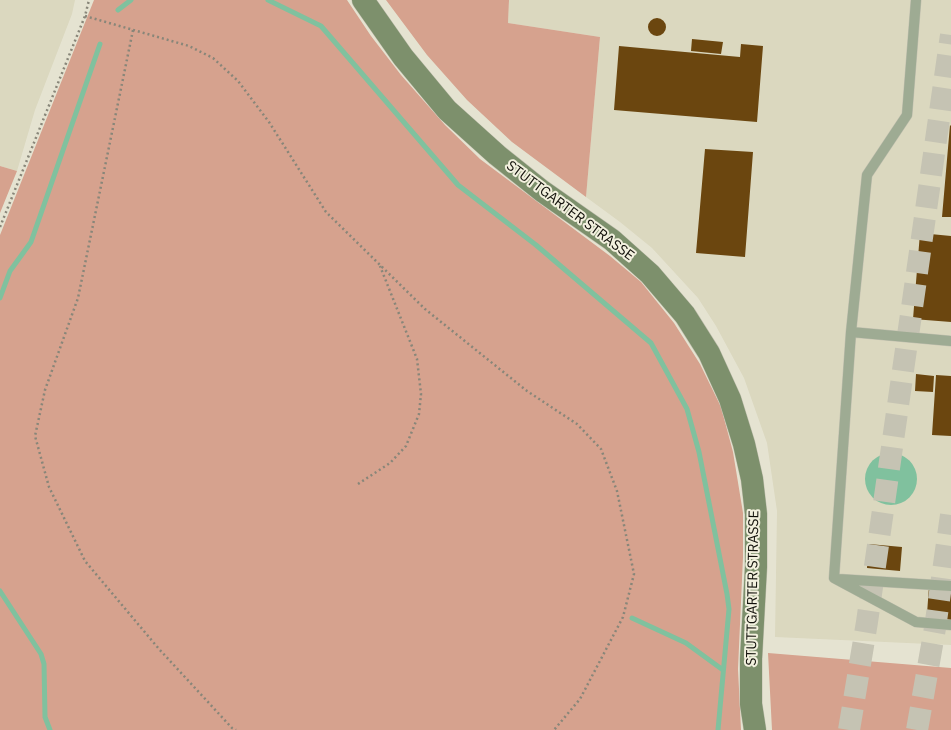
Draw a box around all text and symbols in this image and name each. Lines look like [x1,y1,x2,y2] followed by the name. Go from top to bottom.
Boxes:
[503,158,637,264] street label: STUTTGARTER STRASSE
[743,510,763,666] street label: STUTTGARTER STRASSE

